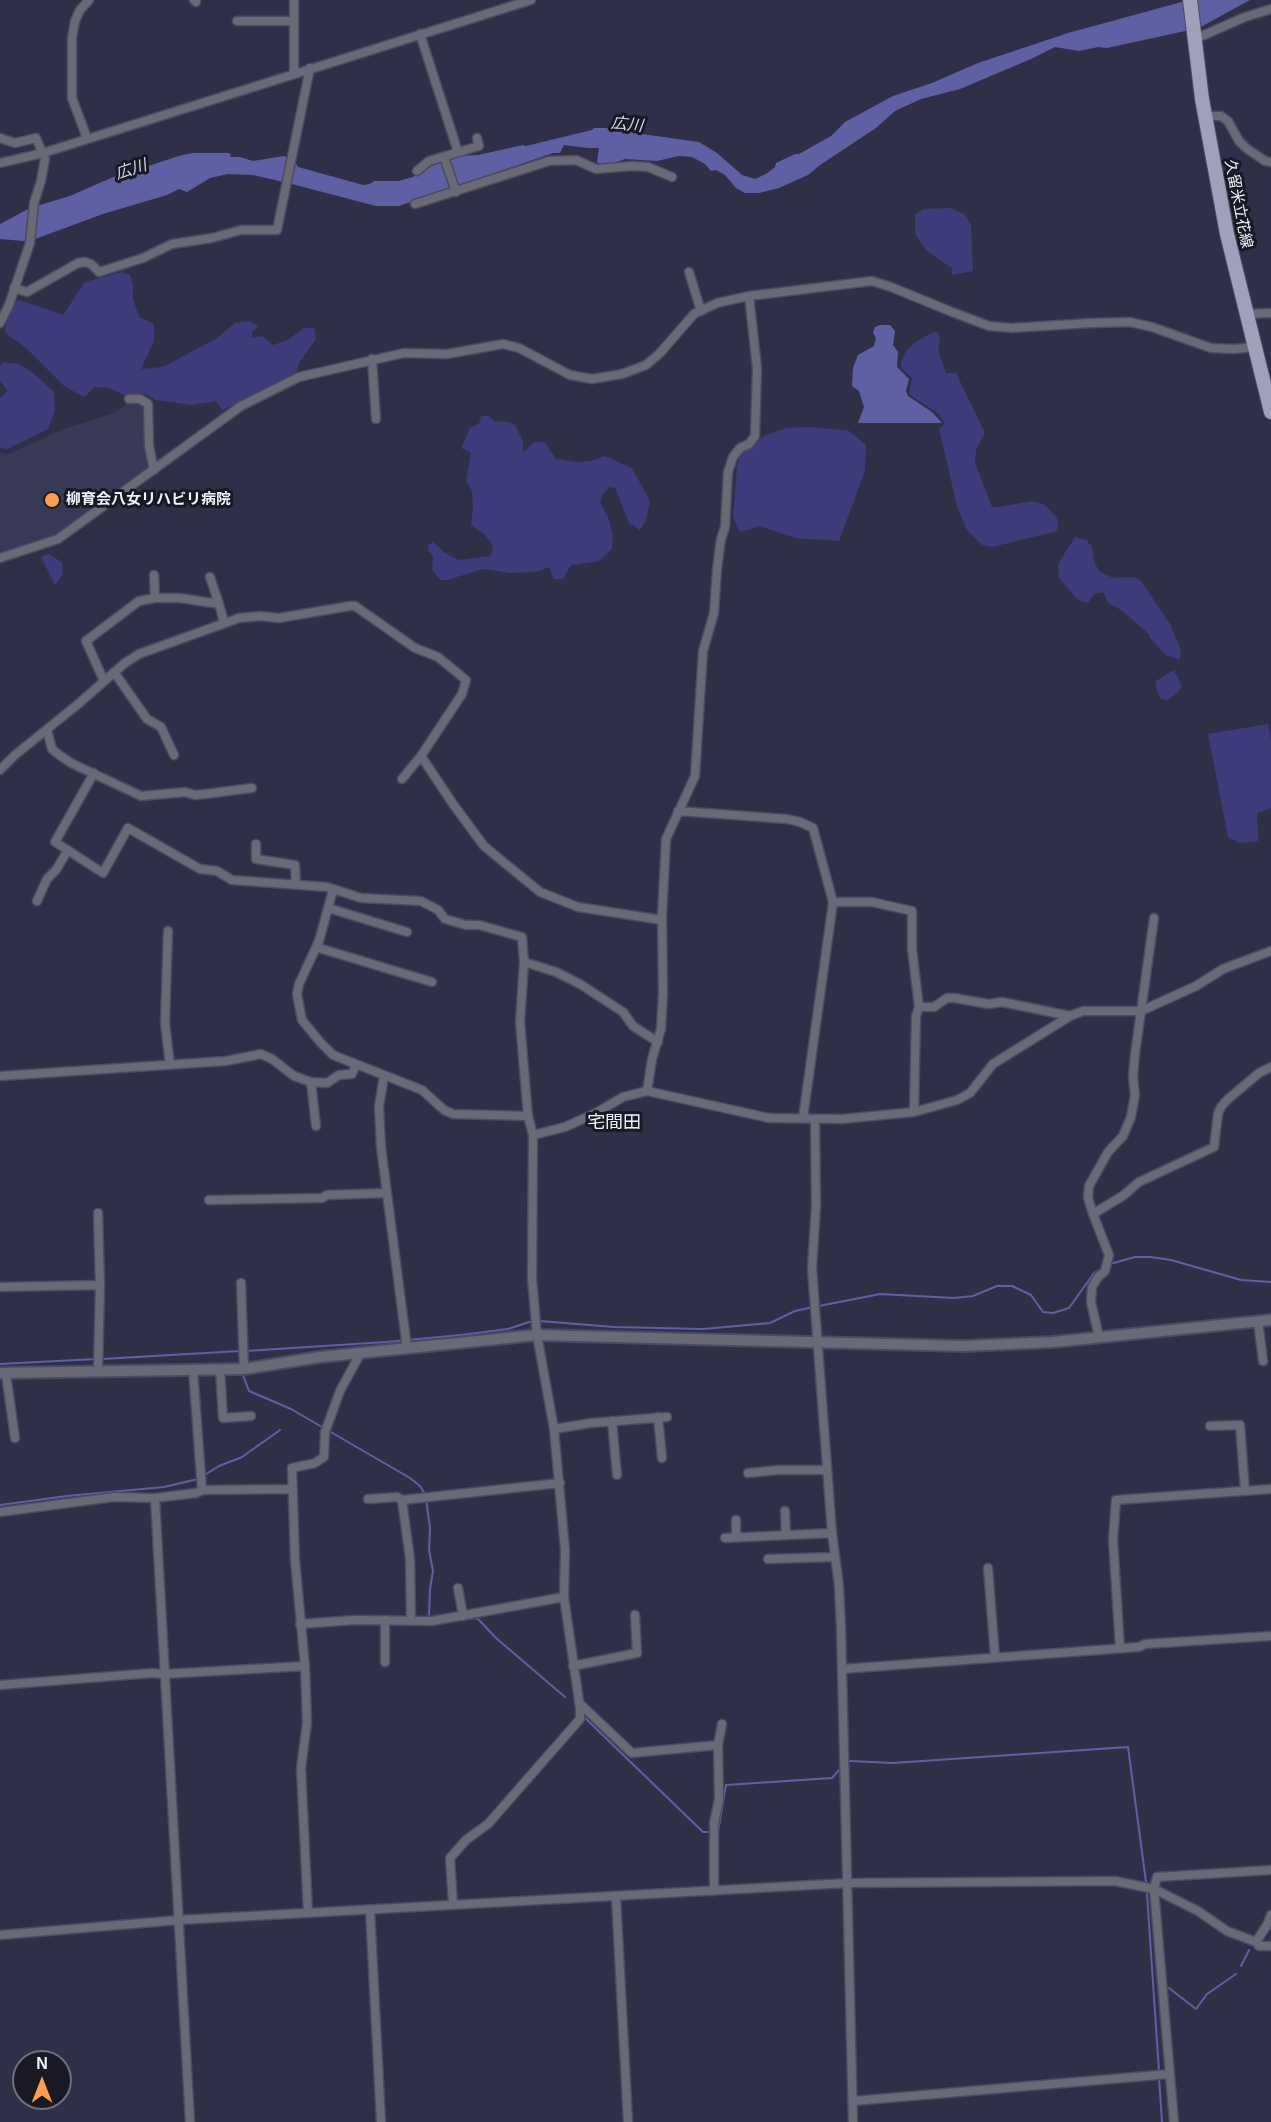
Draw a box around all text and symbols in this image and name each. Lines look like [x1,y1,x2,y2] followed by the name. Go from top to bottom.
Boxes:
[610,114,644,136] water label: 広川
[113,156,149,184] water label: 広川
[1221,158,1255,250] street label: 久留米立花線
[43,491,61,509] marker: 柳育会八女リハビリ病院
[66,491,231,509] place label: 柳育会八女リハビリ病院
[587,1112,641,1134] district label: 宅間田
[12,2050,72,2110] north arrow
[36,2055,48,2072] text: N

